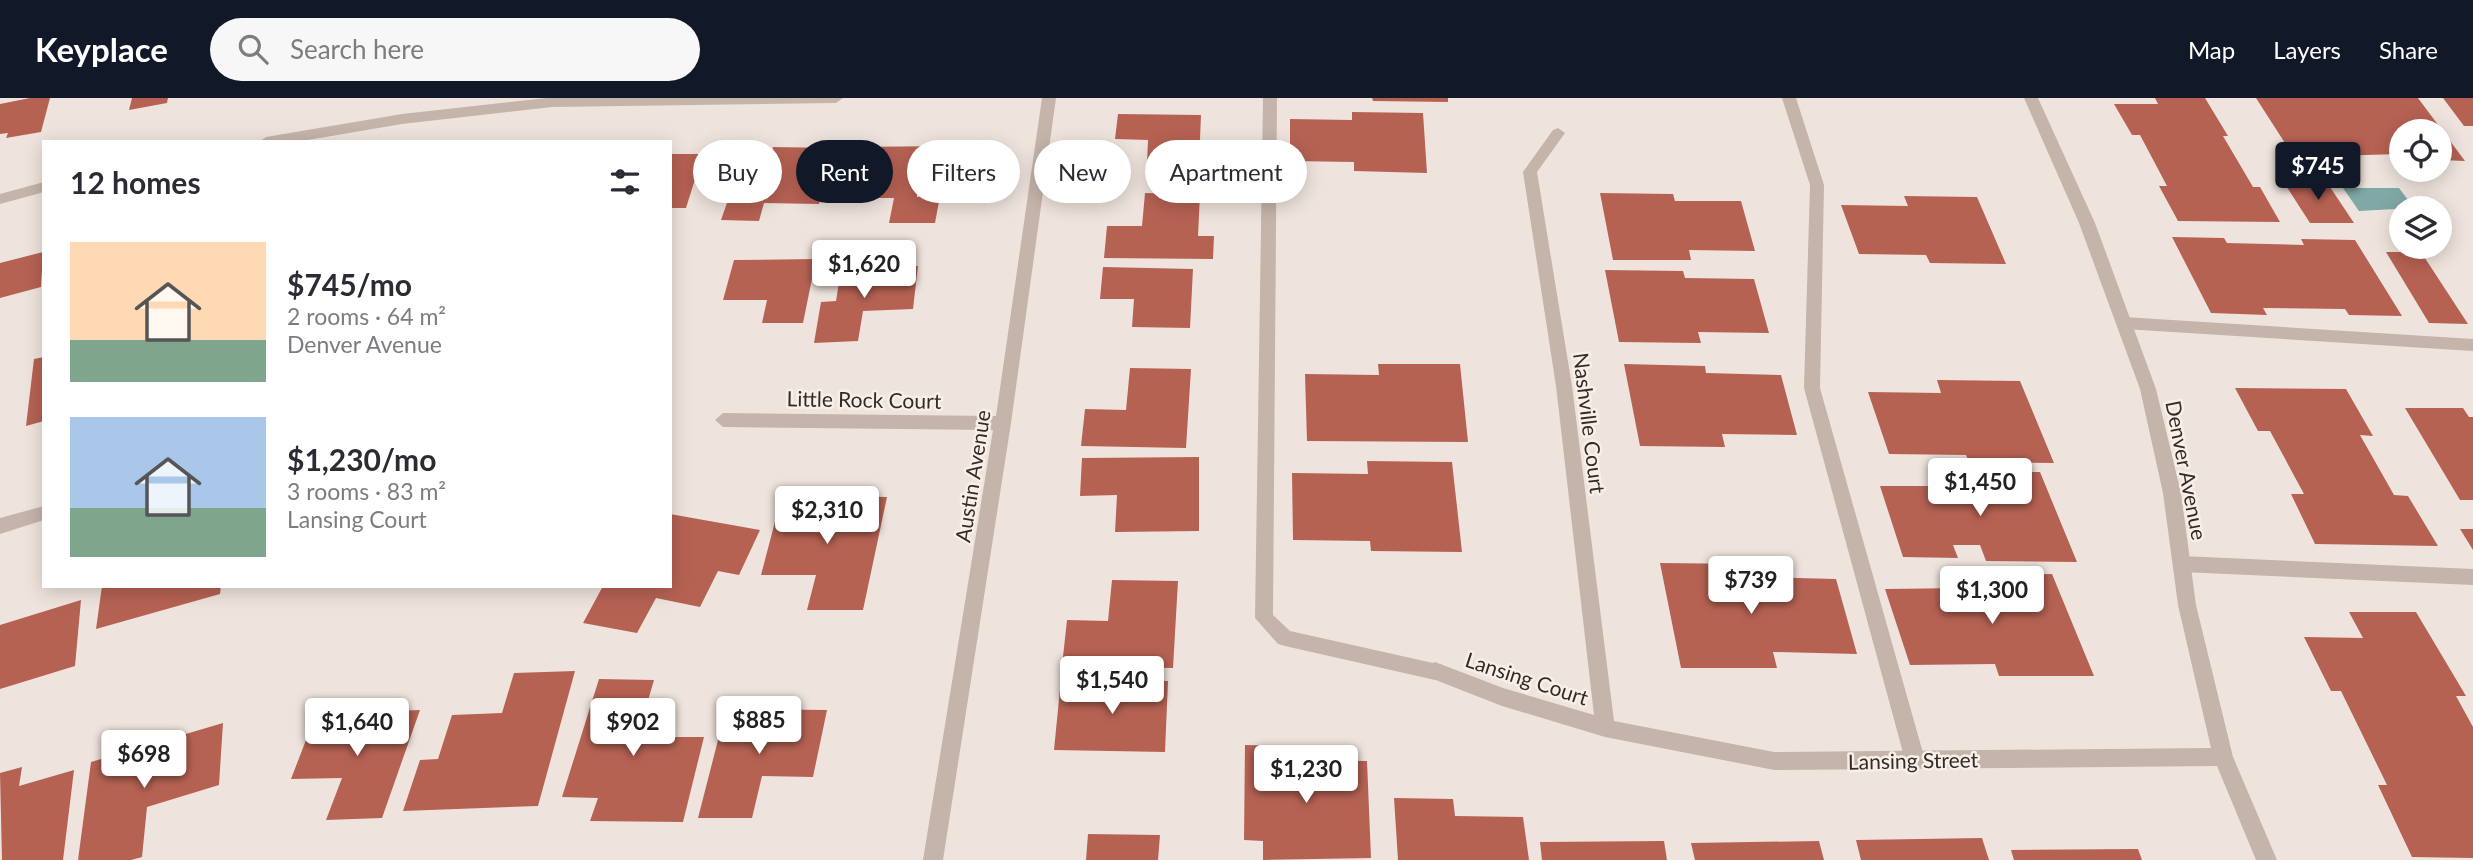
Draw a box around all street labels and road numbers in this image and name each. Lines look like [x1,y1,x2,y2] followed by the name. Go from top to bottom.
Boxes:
[1569,351,1611,495] street label: Nashville Court
[786,385,942,413] street label: Little Rock Court
[2161,398,2213,542] street label: Denver Avenue
[949,408,995,544] street label: Austin Avenue
[1462,646,1592,710] street label: Lansing Court
[1848,746,1979,774] street label: Lansing Street

